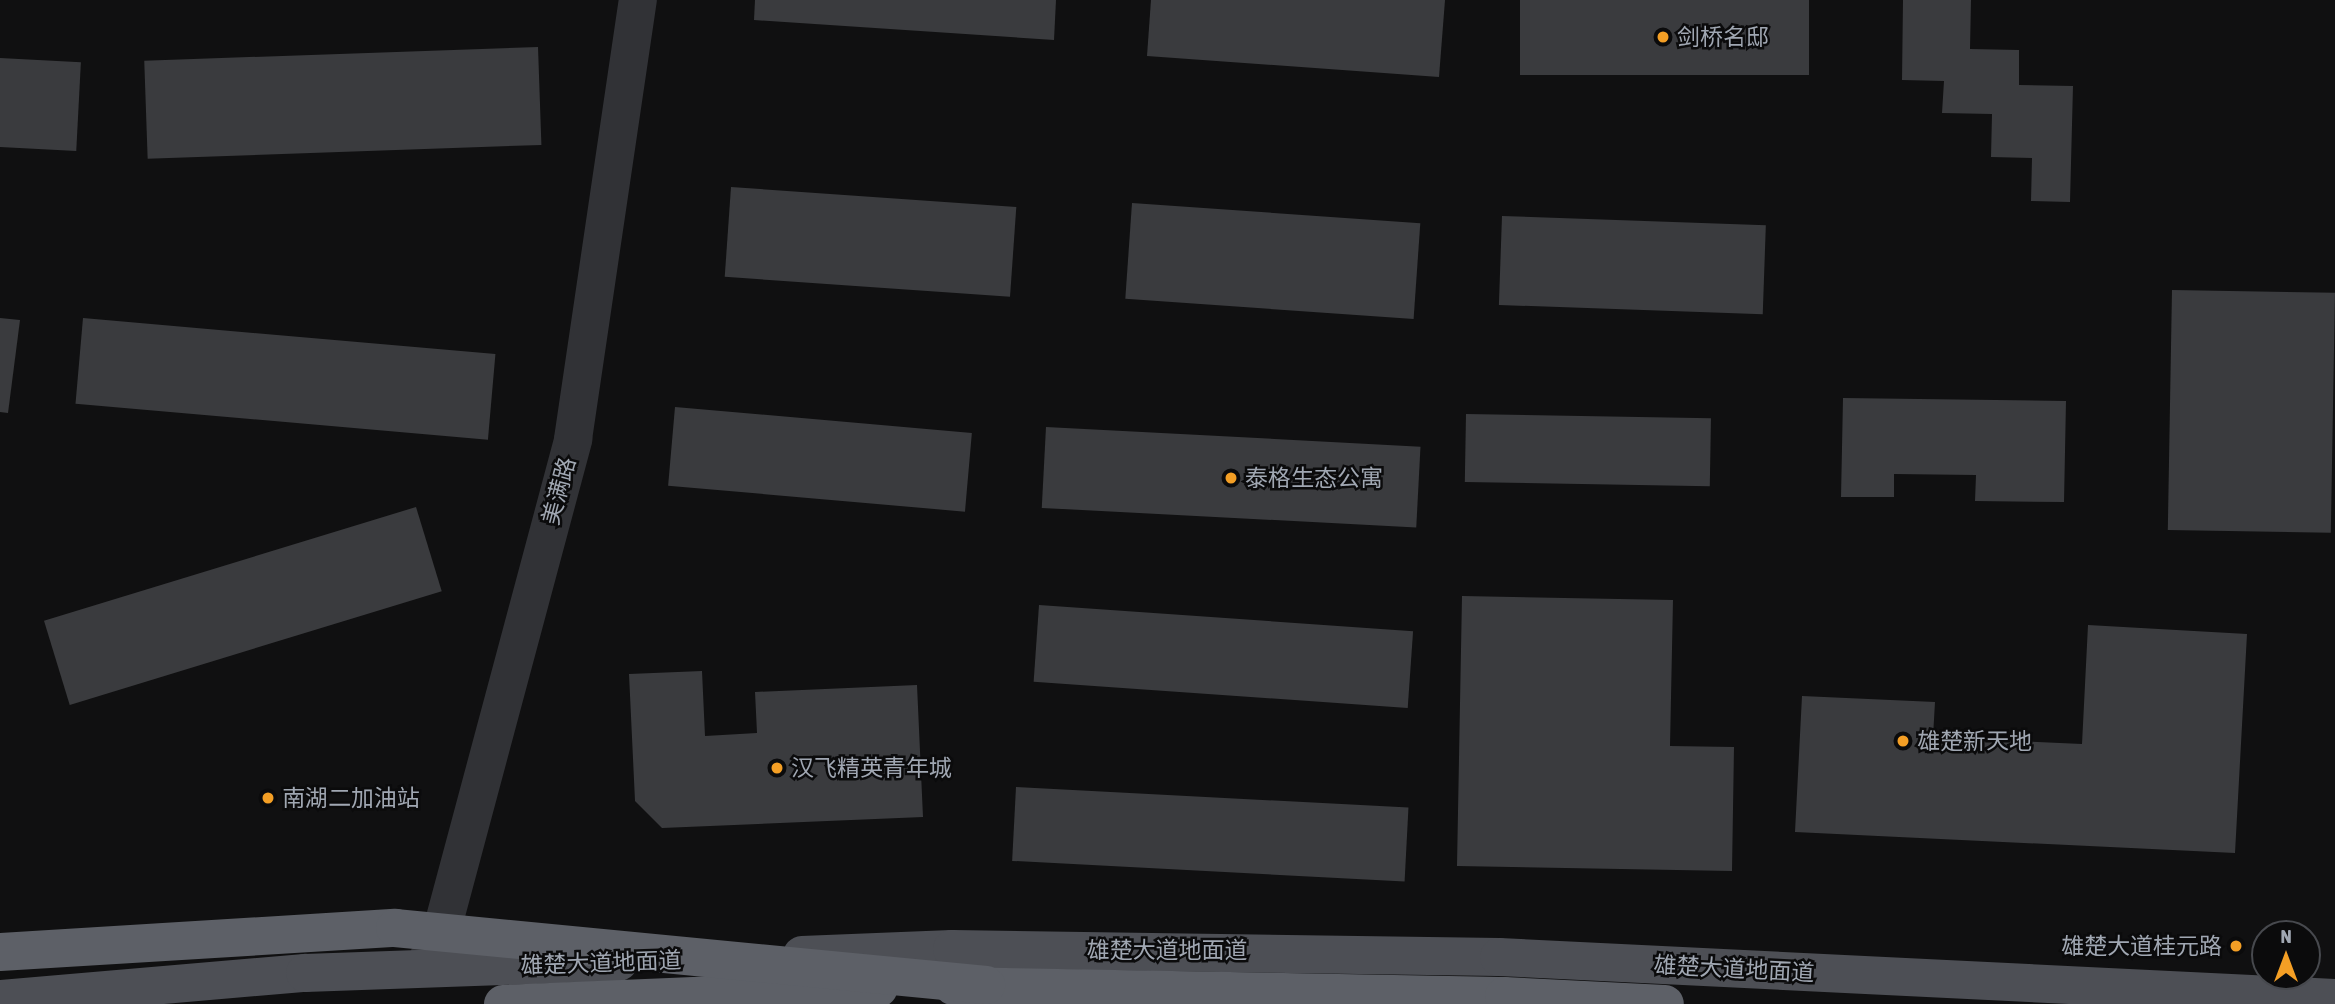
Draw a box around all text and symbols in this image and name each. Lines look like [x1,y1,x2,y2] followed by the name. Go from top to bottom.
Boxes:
[1677,23,1769,51] place label: 剑桥名邸
[1655,29,1671,45] marker: 剑桥名邸
[537,454,581,528] street label: 美满路
[1245,464,1383,492] place label: 泰格生态公寓
[1223,470,1239,486] marker: 泰格生态公寓
[1917,727,2032,755] place label: 雄楚新天地
[1895,733,1911,749] marker: 雄楚新天地
[791,754,952,782] place label: 汉飞精英青年城
[769,760,785,776] marker: 汉飞精英青年城
[282,784,420,812] place label: 南湖二加油站
[260,790,276,806] marker: 南湖二加油站
[2251,920,2321,990] north arrow
[2280,925,2292,947] text: N
[2061,932,2222,960] place label: 雄楚大道桂元路
[1087,936,1247,964] street label: 雄楚大道地面道
[2228,938,2244,954] marker: 雄楚大道桂元路
[520,946,682,980] street label: 雄楚大道地面道
[1653,951,1815,987] street label: 雄楚大道地面道

